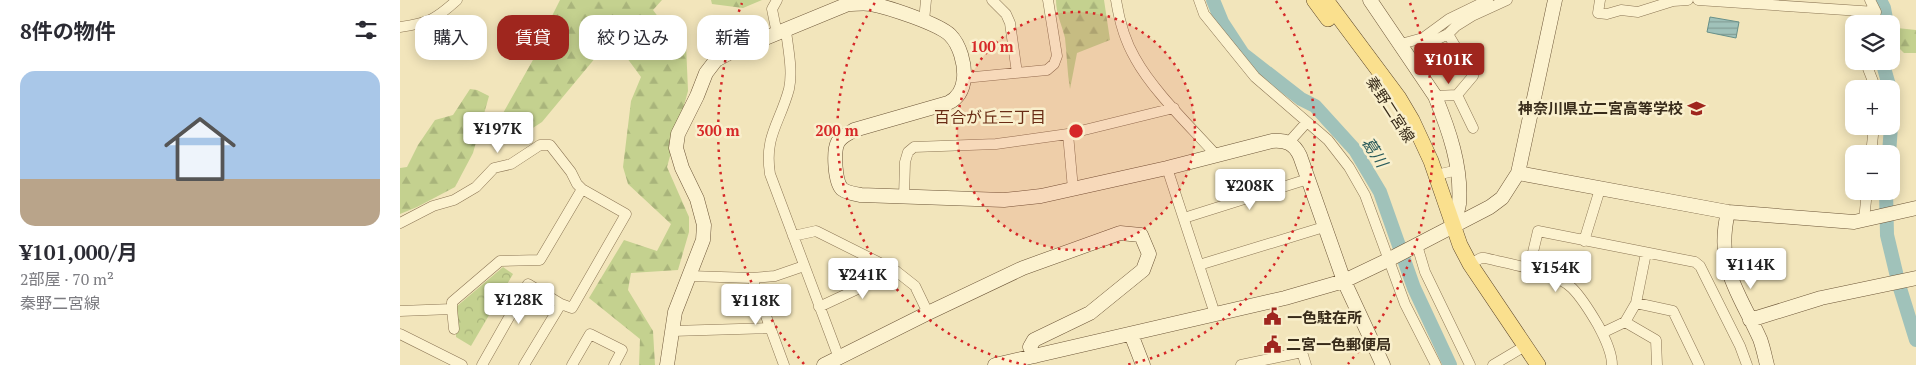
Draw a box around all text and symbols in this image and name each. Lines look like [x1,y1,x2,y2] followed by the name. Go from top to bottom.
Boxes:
[415,15,487,60] chip: 購入
[497,15,569,60] chip: 賃貸
[579,15,687,60] chip: 絞り込み
[697,15,769,60] chip: 新着
[1845,15,1900,200] map controls
[1845,15,1900,70] button: layers
[352,16,380,44] icon: filters
[20,17,116,45] text: 8件の物件
[970,36,1014,56] text: 100 m
[1414,42,1484,85] pin: ¥101K
[1425,48,1473,70] text: ¥101K
[1362,72,1420,146] street label: 秦野二宮線
[1845,80,1900,135] button: +
[1517,98,1683,118] place label: 神奈川県立二宮高等学校
[1687,98,1707,118] school or university icon: 神奈川県立二宮高等学校
[155,104,245,194] icon: home
[934,106,1046,128] district label: 百合が丘三丁目
[463,112,533,154] pin: ¥197K
[474,117,522,139] text: ¥197K
[696,120,740,140] text: 300 m
[815,120,859,140] text: 200 m
[1067,122,1085,140] centre of rings
[1357,133,1394,173] water label: 葛川
[1845,145,1900,200] button: −
[1215,168,1285,211] pin: ¥208K
[1226,174,1274,196] text: ¥208K
[20,238,138,266] text: ¥101,000/月
[1716,248,1786,290] pin: ¥114K
[1521,250,1591,293] pin: ¥154K
[1727,253,1775,275] text: ¥114K
[1532,256,1580,278] text: ¥154K
[828,258,898,300] pin: ¥241K
[839,263,887,285] text: ¥241K
[20,268,114,290] text: 2部屋 · 70 m²
[484,282,554,325] pin: ¥128K
[721,284,791,326] pin: ¥118K
[495,288,543,310] text: ¥128K
[732,289,780,311] text: ¥118K
[20,292,100,314] text: 秦野二宮線
[1263,307,1283,327] public building icon: 一色駐在所
[1287,307,1362,327] place label: 一色駐在所
[1262,334,1282,354] public building icon: 二宮一色郵便局
[1286,334,1391,354] place label: 二宮一色郵便局

